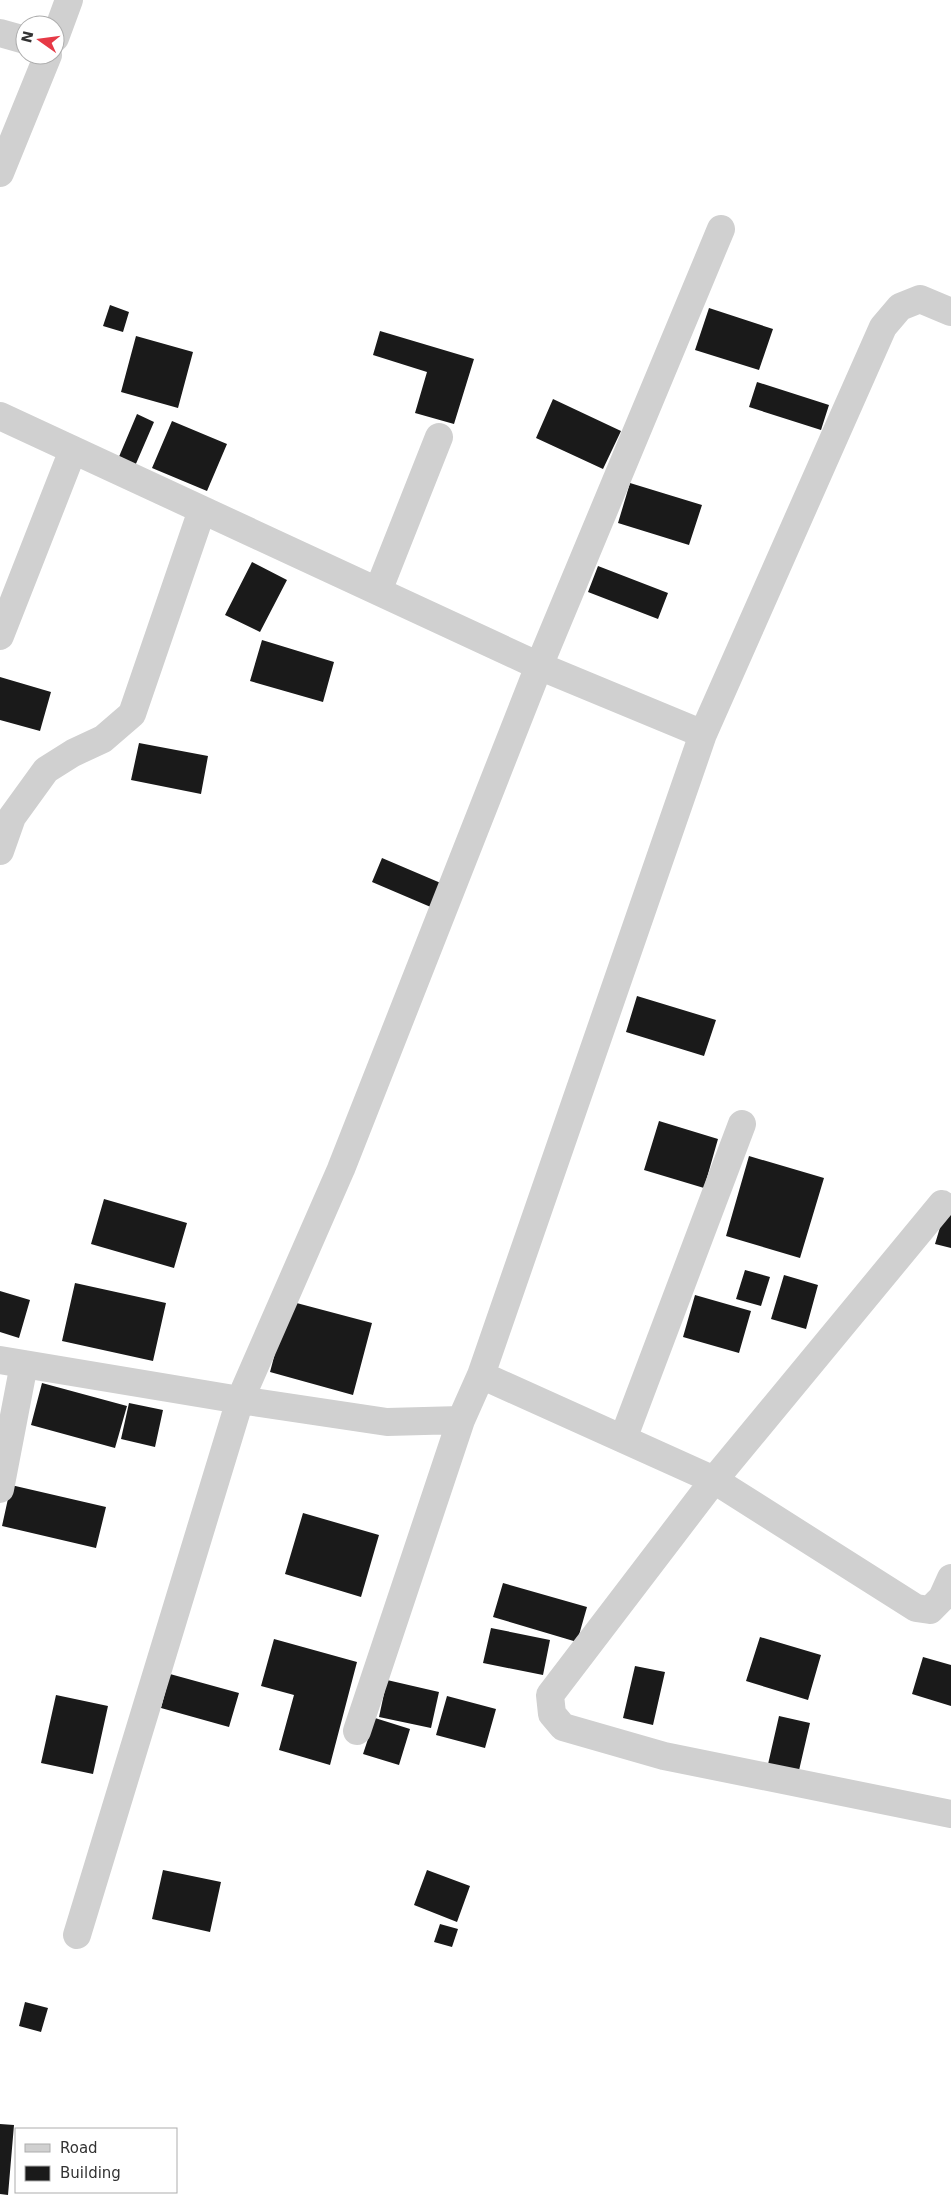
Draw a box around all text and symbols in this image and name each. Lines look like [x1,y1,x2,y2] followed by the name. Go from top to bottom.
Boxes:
[15,15,65,65] north arrow
[18,29,37,44] text: N
[15,2128,178,2193] legend
[60,2139,98,2157] text: Road
[60,2164,121,2182] text: Building

